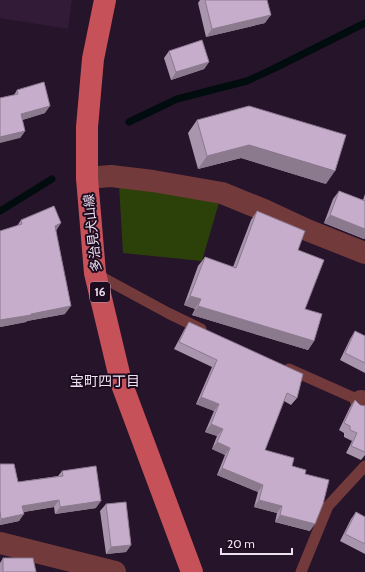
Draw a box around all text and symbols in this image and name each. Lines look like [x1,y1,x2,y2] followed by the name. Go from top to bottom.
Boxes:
[80,193,104,273] street label: 多治見犬山線
[90,282,110,302] road number: 16
[70,372,140,390] district label: 宝町四丁目
[221,530,292,556] scale bar
[227,536,255,551] text: 20 m

